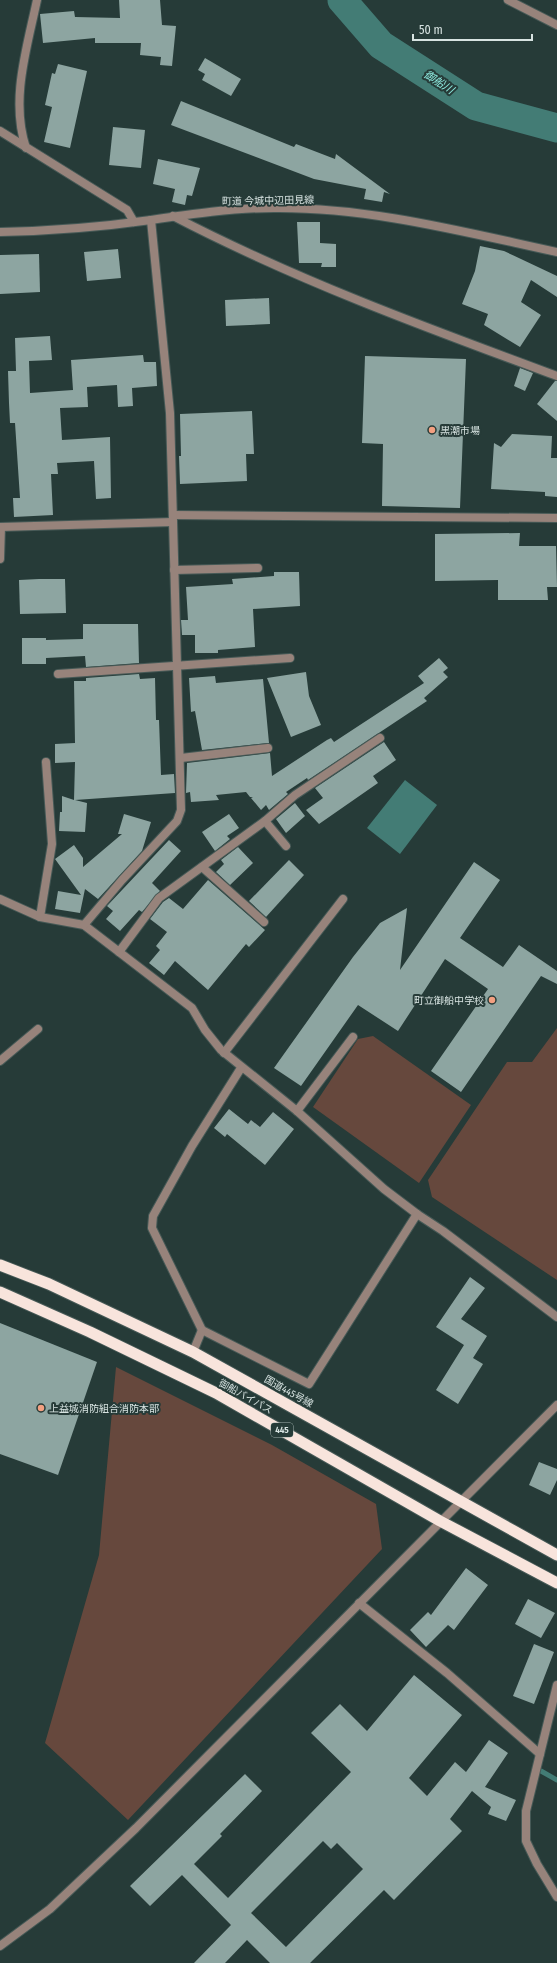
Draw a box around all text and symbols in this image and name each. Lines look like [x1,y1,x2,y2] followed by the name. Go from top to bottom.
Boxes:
[413,16,532,42] scale bar
[419,23,443,37] text: 50 m
[421,68,457,97] water label: 御船川
[222,194,314,208] street label: 町道 今城中辺田見線
[427,425,437,435] marker: 黒潮市場
[440,425,480,437] place label: 黒潮市場
[414,995,484,1007] place label: 町立御船中学校
[487,995,497,1005] marker: 町立御船中学校
[262,1373,315,1410] street label: 国道445号線
[216,1377,275,1417] street label: 御船バイパス
[36,1403,46,1413] marker: 上益城消防組合消防本部
[49,1403,159,1415] place label: 上益城消防組合消防本部
[271,1423,293,1437] road number: 445

